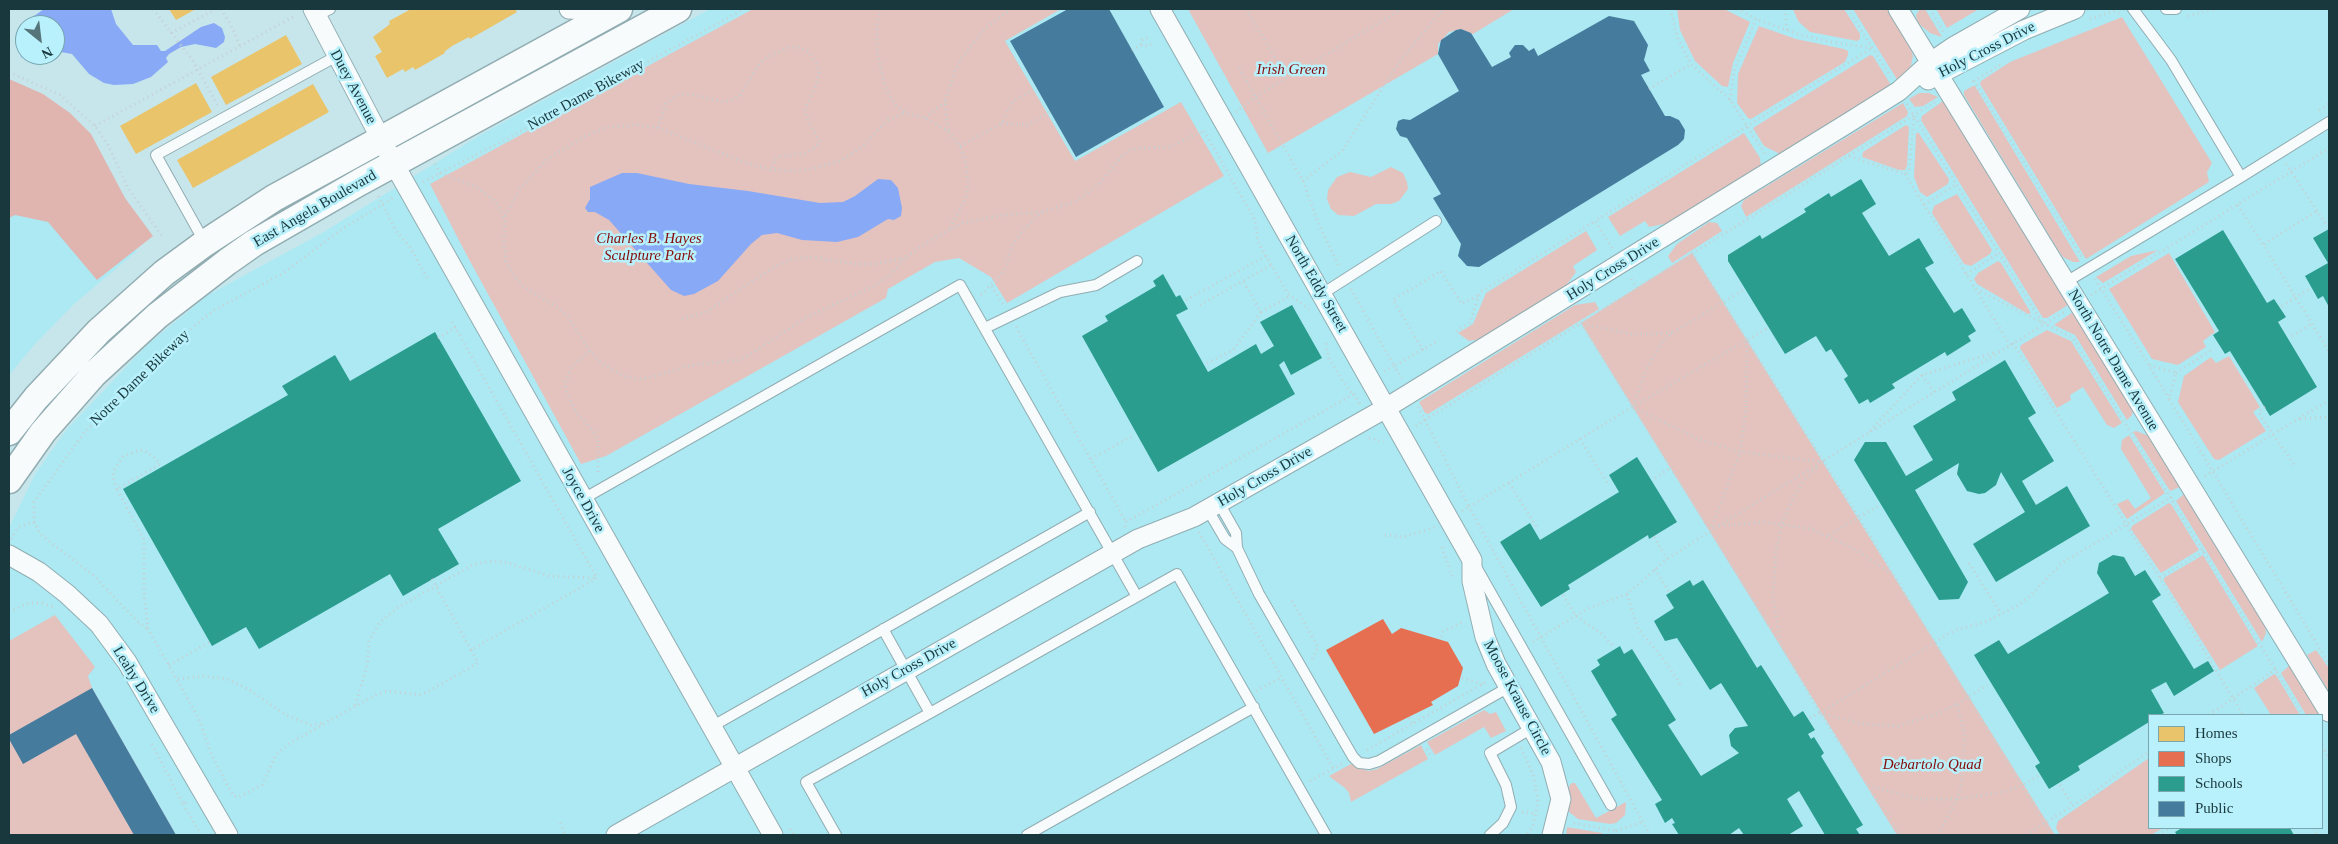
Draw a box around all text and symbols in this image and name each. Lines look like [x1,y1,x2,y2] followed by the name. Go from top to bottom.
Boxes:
[15,15,65,65] north arrow
[1936,18,2038,82] street label: Holy Cross Drive
[39,44,55,62] text: N
[326,47,380,127] street label: Duey Avenue
[524,55,648,135] street label: Notre Dame Bikeway
[1256,61,1326,79] park label: Irish Green
[250,166,380,252] street label: East Angela Boulevard
[596,230,702,265] park label: Charles B. Hayes Sculpture Park
[1281,232,1351,336] street label: North Eddy Street
[1563,233,1663,305] street label: Holy Cross Drive
[2064,286,2162,434] street label: North Notre Dame Avenue
[87,326,193,430] street label: Notre Dame Bikeway
[1215,443,1315,511] street label: Holy Cross Drive
[558,464,608,536] street label: Joyce Drive
[858,634,960,702] street label: Holy Cross Drive
[1479,638,1555,758] street label: Moose Krause Circle
[108,643,164,717] street label: Leahy Drive
[2148,714,2323,829] legend
[2195,725,2238,741] text: Homes
[2195,750,2232,766] text: Shops
[1883,756,1981,774] park label: Debartolo Quad
[2195,775,2243,791] text: Schools
[2195,800,2233,816] text: Public

